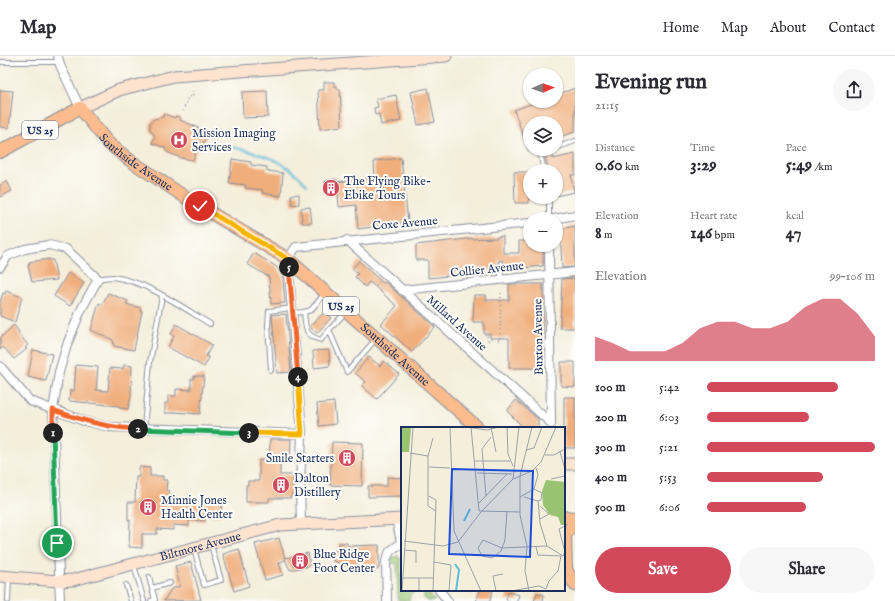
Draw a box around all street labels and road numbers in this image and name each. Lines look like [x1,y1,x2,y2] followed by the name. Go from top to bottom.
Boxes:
[22,121,58,139] road number: US 25
[95,131,176,195] street label: Southside Avenue
[372,213,439,234] street label: Coxe Avenue
[450,258,525,281] street label: Collier Avenue
[423,292,490,355] street label: Millard Avenue
[323,297,359,315] road number: US 25
[530,298,547,375] street label: Buxton Avenue
[357,320,433,390] street label: Southside Avenue
[158,529,243,565] street label: Biltmore Avenue

